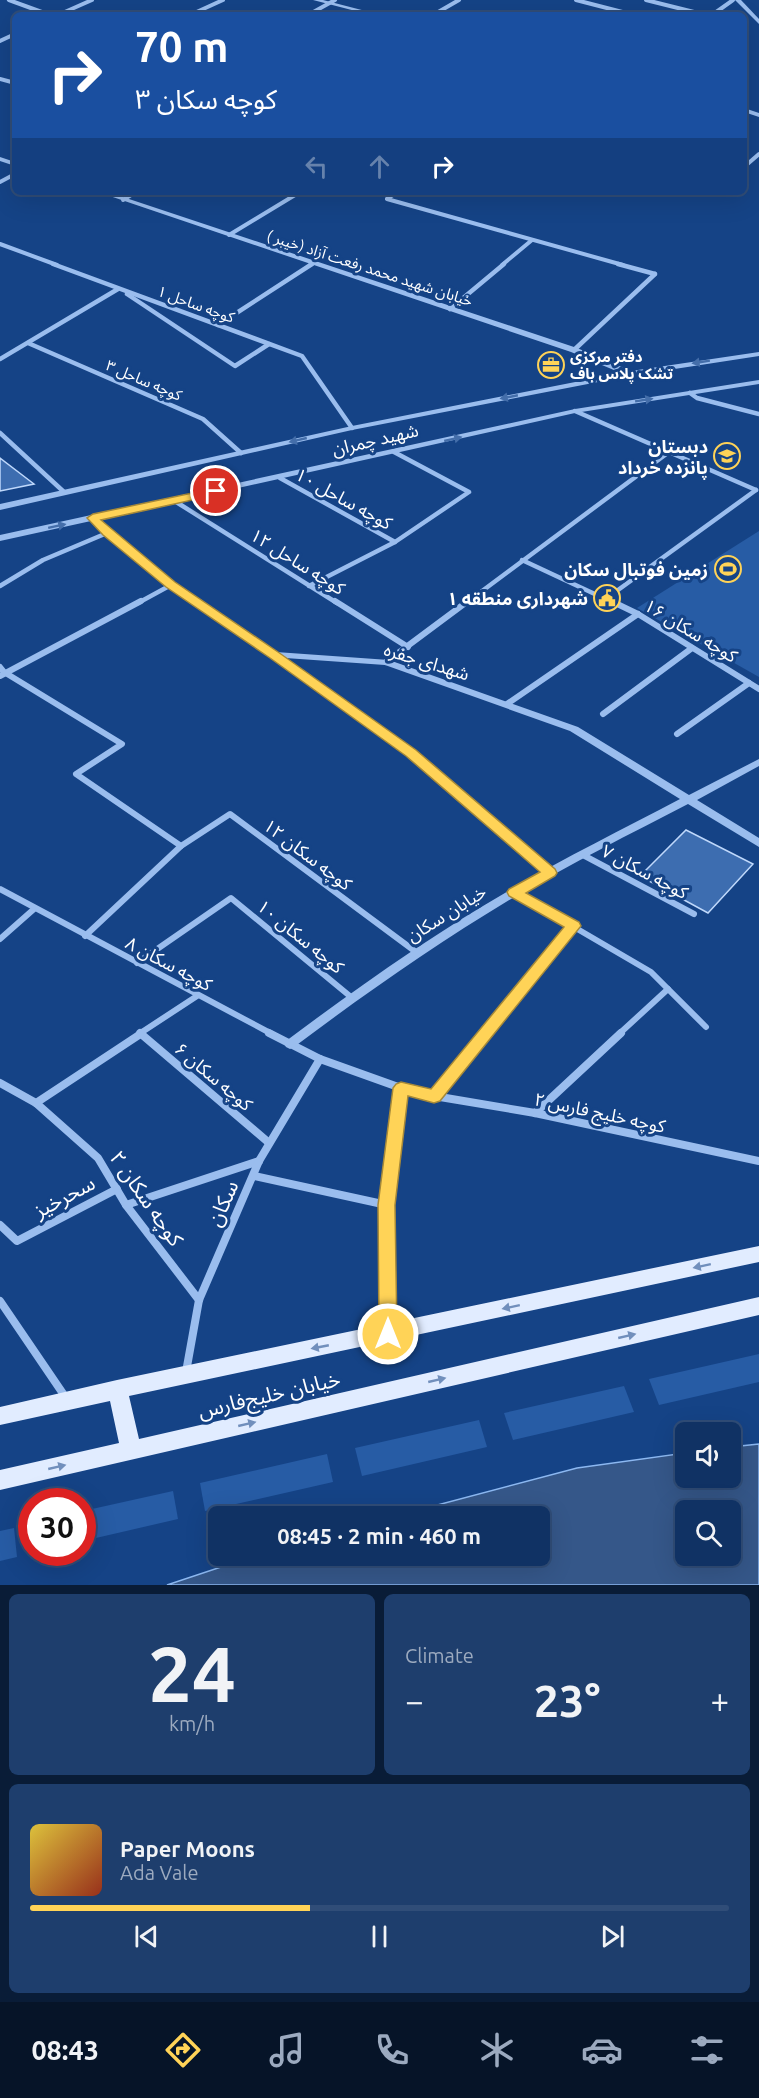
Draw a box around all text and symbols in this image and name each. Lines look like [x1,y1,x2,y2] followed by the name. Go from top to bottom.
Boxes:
[135,23,229,70] text: 70 m
[36,36,114,114] icon: right
[135,84,277,114] text: کوچه سکان ۳
[300,150,333,183] icon: left
[363,150,396,183] icon: ahead
[426,150,459,183] icon: right
[265,227,475,310] street label: ( خیبر) خیابان شهید محمد رفعت آزاد
[154,282,238,328] street label: کوچه ساحل ۱
[570,348,674,383] place label: دفتر مرکزی تشک پلاس باف
[536,350,566,380] office icon: دفتر مرکزی تشک پلاس باف
[103,356,185,406] street label: کوچه ساحل ۳
[691,358,710,367] one-way arrow
[500,393,519,402] one-way arrow
[634,395,653,404] one-way arrow
[330,419,421,461] street label: شهید چمران
[443,433,462,443] one-way arrow
[288,436,307,446] one-way arrow
[618,436,708,480] place label: دبستان پانزده خرداد
[712,441,742,471] school or university icon: دبستان پانزده خرداد
[291,463,396,535] street label: کوچه ساحل ۱۰
[190,465,241,516] pin
[199,474,232,507] icon: arrive
[48,521,67,530] one-way arrow
[246,524,349,600] street label: کوچه ساحل ۱۲
[713,554,743,584] sports icon: زمین فوتبال سکان
[564,559,708,581] place label: زمین فوتبال سکان
[592,583,622,613] public building icon: شهرداری منطقه ١
[447,588,588,610] place label: شهرداری منطقه ١
[640,594,742,668] street label: کوچه سکان ۱۶
[381,639,472,685] street label: شهدای جفره
[259,814,356,896] street label: کوچه سکان ۱۲
[598,840,692,904] street label: کوچه سکان ۷
[403,881,490,947] street label: خیابان سکان
[253,895,349,979] street label: کوچه سکان ۱۰
[122,932,216,996] street label: کوچه سکان ۸
[170,1038,257,1116] street label: کوچه سکان ۶
[532,1088,668,1140] street label: کوچه خلیج فارس ۲
[104,1146,189,1252] street label: کوچه سکان ۲
[28,1170,99,1223] street label: سحرخیز
[201,1176,244,1230] street label: سکان
[693,1262,711,1272] one-way arrow
[356,1302,420,1366] position arrow
[501,1303,520,1312] one-way arrow
[618,1331,637,1341] one-way arrow
[311,1343,330,1352] one-way arrow
[195,1366,343,1426] street label: خیابان خلیج‌فارس
[428,1375,447,1384] one-way arrow
[238,1418,256,1428] one-way arrow
[675,1422,741,1566] map controls
[675,1422,741,1488] button: sound
[48,1462,66,1472] one-way arrow
[18,1488,96,1566] speed limit sign: 30
[675,1500,741,1566] button: search
[277,1523,481,1548] text: 08:45 · 2 min · 460 m
[148,1629,236,1717] text: 24
[405,1644,474,1667] text: Climate
[534,1675,600,1726] text: 23°
[405,1682,424,1719] text: −
[710,1682,729,1719] text: +
[169,1712,215,1735] text: km/h
[120,1836,255,1861] text: Paper Moons
[120,1861,198,1884] text: Ada Vale
[130,1920,163,1953] icon: previous
[363,1920,396,1953] icon: pause
[596,1920,629,1953] icon: next
[162,2029,204,2071] icon: directions
[266,2029,308,2071] icon: music
[371,2029,413,2071] icon: phone
[476,2029,518,2071] icon: climate
[581,2029,623,2071] icon: car
[686,2029,728,2071] icon: filters
[31,2035,99,2065] text: 08:43

